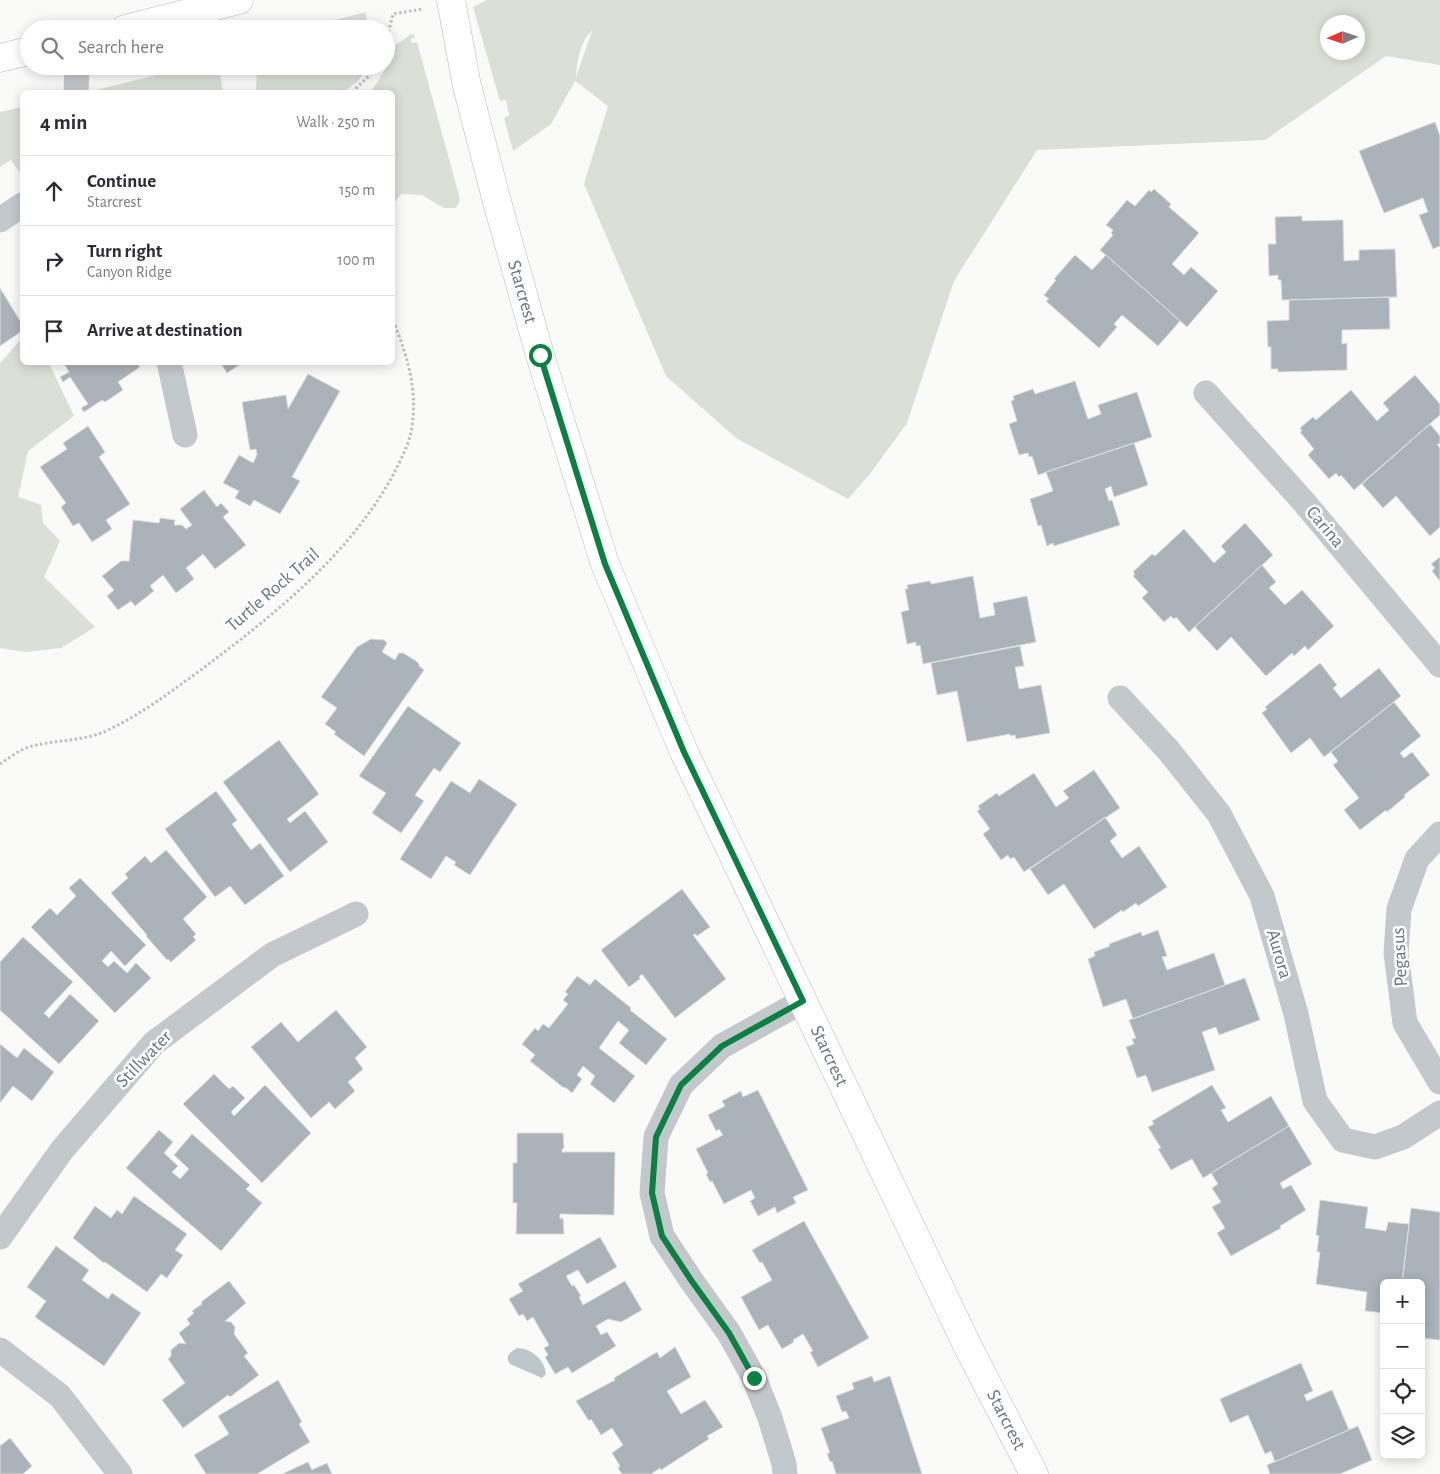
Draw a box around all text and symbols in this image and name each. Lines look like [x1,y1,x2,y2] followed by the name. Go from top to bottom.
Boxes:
[1320,15,1365,60] north arrow
[20,20,395,75] search box
[38,34,66,62] icon: search
[78,38,164,57] text: Search here
[40,112,87,133] text: 4 min
[296,114,375,130] text: Walk · 250 m
[87,172,156,191] text: Continue
[40,177,68,205] icon: ahead
[339,182,375,198] text: 150 m
[87,194,142,210] text: Starcrest
[87,242,162,261] text: Turn right
[40,247,68,275] icon: right
[337,252,375,268] text: 100 m
[504,258,540,326] street label: Starcrest
[87,264,172,280] text: Canyon Ridge
[40,317,68,345] icon: arrive
[87,321,243,340] text: Arrive at destination
[529,344,552,367] route start
[1302,503,1348,552] street label: Carina
[223,545,323,635] street label: Turtle Rock Trail
[1263,927,1295,981] street label: Aurora
[1389,927,1411,987] street label: Pegasus
[807,1023,851,1089] street label: Starcrest
[113,1027,175,1091] street label: Stillwater
[1380,1279,1425,1459] map controls
[1380,1279,1425,1324] button: +
[1380,1324,1425,1369] button: −
[743,1367,766,1390] route end
[1380,1369,1425,1414] button: locate
[983,1387,1029,1453] street label: Starcrest
[1380,1414,1425,1459] button: layers

